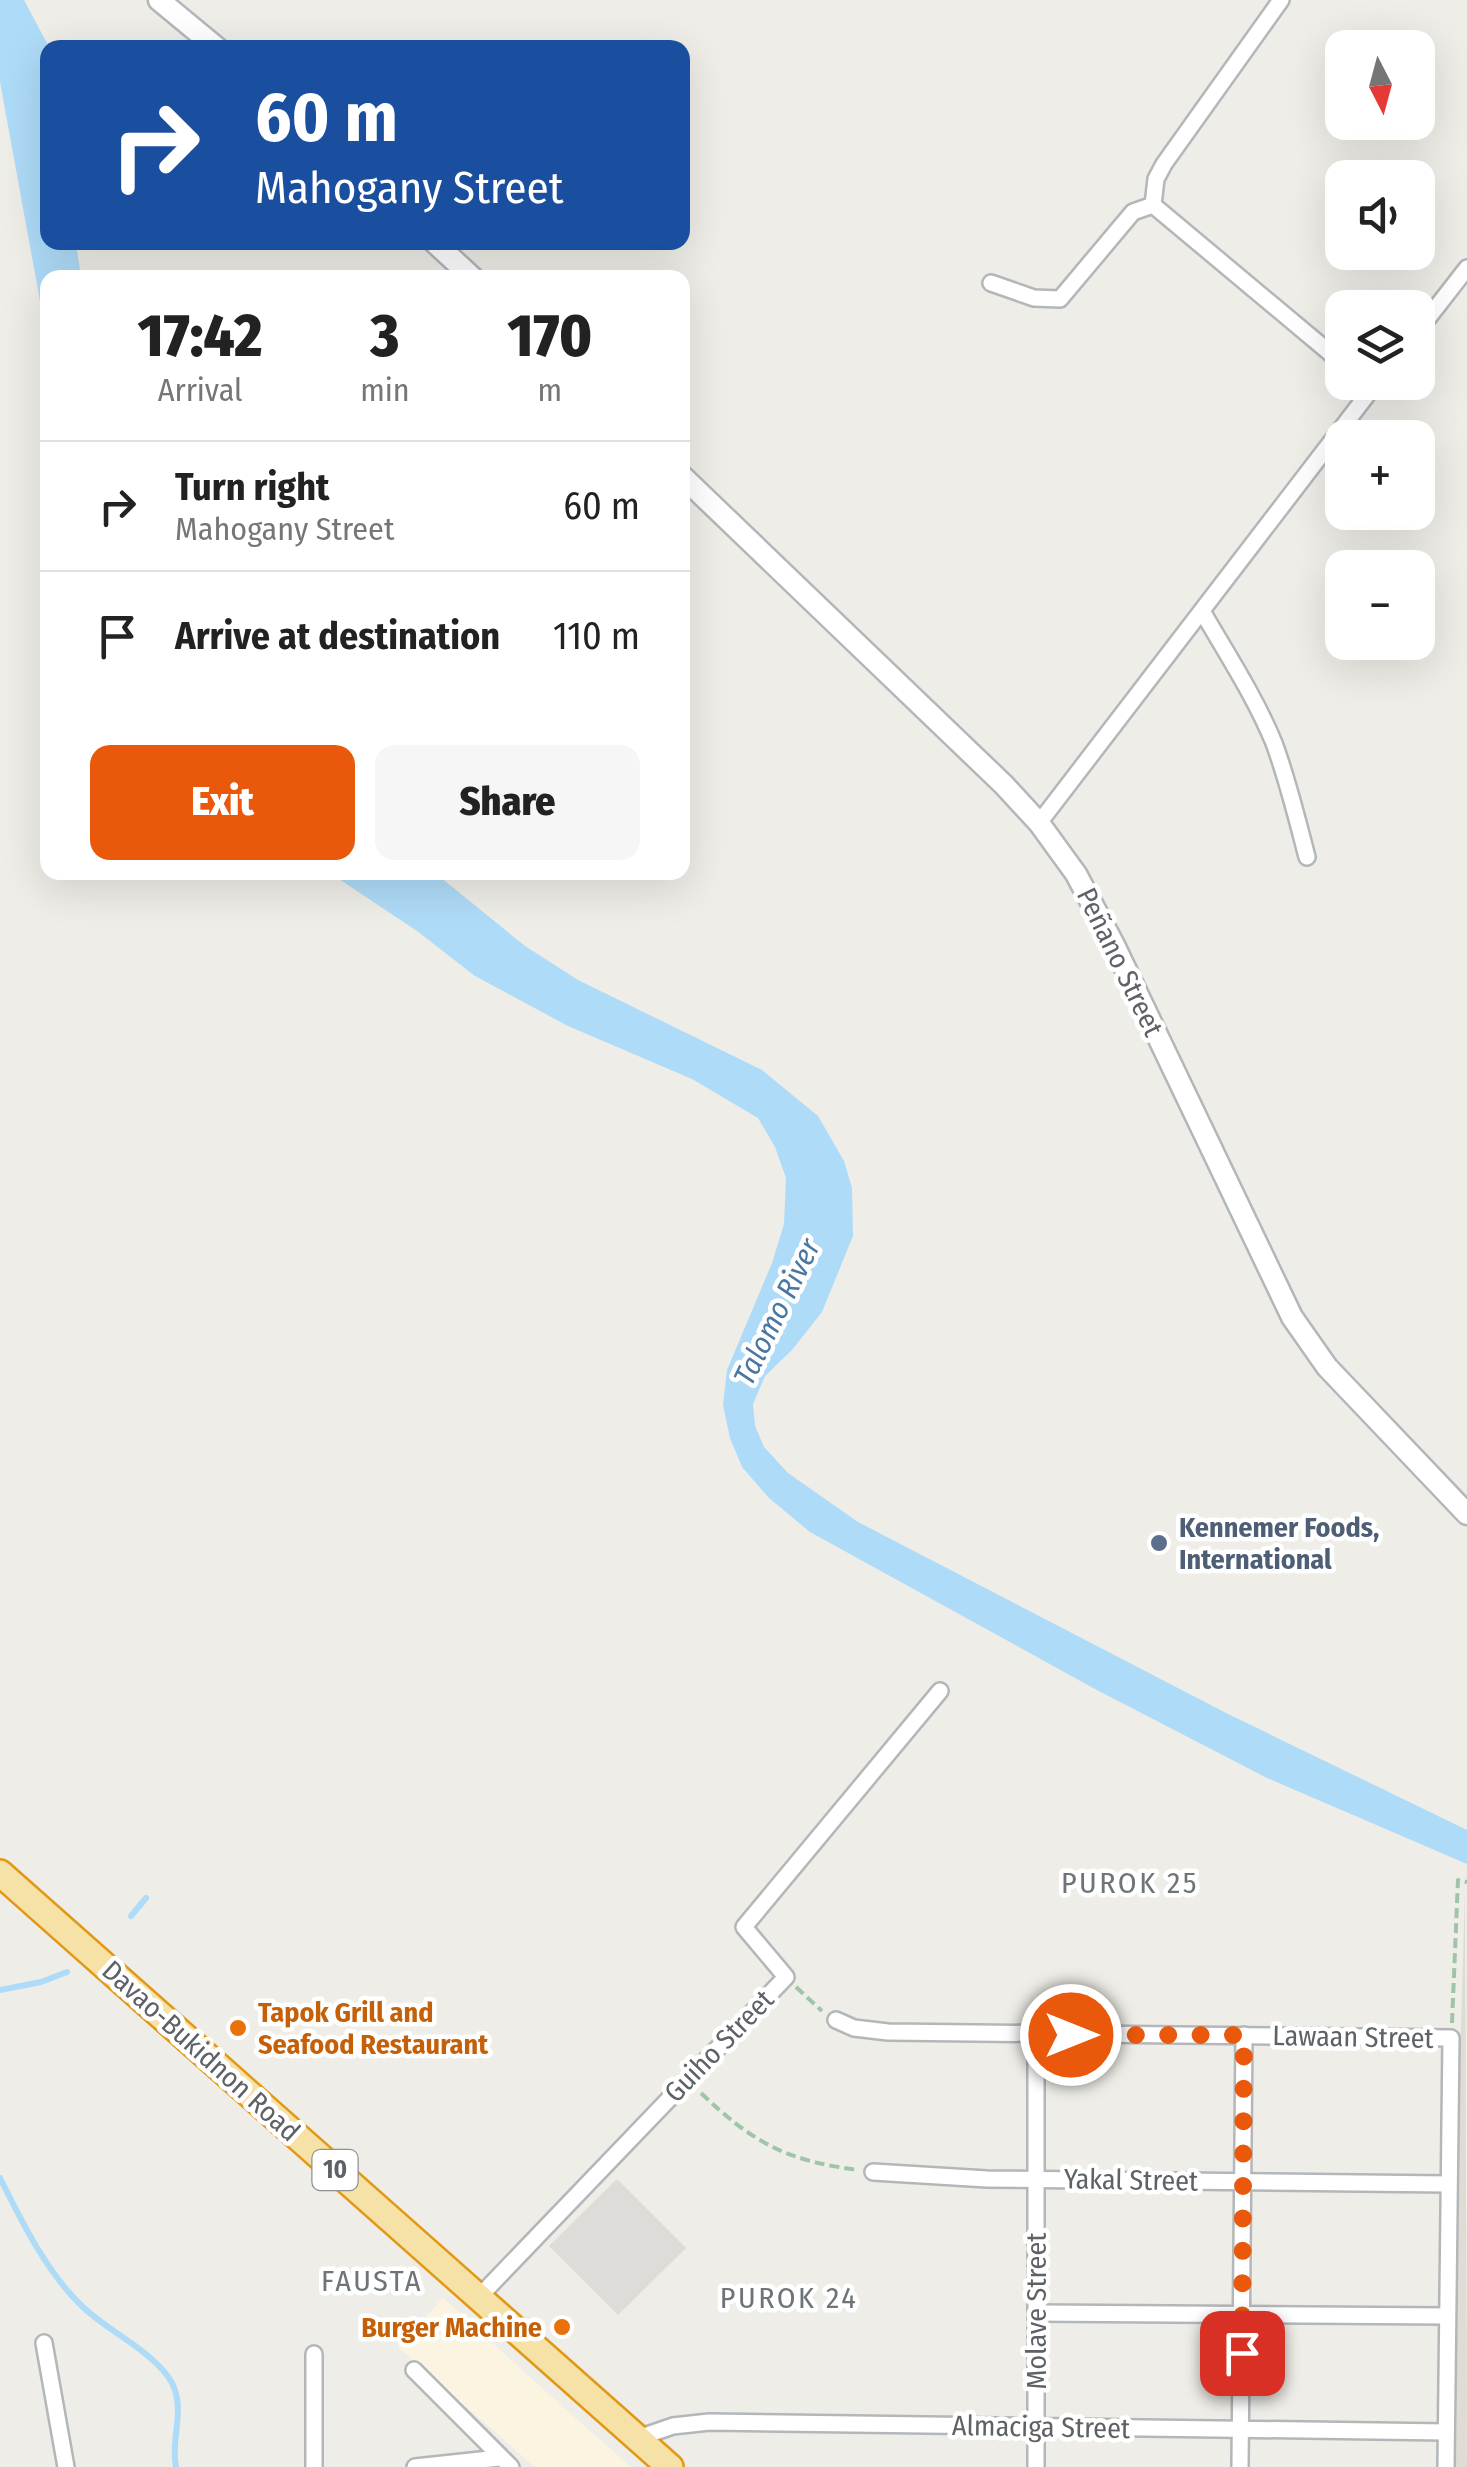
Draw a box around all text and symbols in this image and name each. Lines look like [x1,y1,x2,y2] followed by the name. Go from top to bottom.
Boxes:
[1325,30,1435,140] north arrow
[1325,30,1435,660] map controls
[255,76,398,160] text: 60 m
[90,80,220,210] icon: right
[1325,160,1435,270] button: sound
[255,161,563,215] text: Mahogany Street
[1325,290,1435,400] button: layers
[138,300,262,372] text: 17:42
[370,300,399,372] text: 3
[507,300,592,372] text: 170
[158,371,242,409] text: Arrival
[360,371,410,409] text: min
[538,371,562,409] text: m
[1325,420,1435,530] button: +
[175,464,329,510] text: Turn right
[90,479,145,534] icon: right
[563,483,640,529] text: 60 m
[175,510,394,548] text: Mahogany Street
[1325,550,1435,660] button: −
[90,609,145,664] icon: arrive
[175,613,500,659] text: Arrive at destination
[553,613,640,659] text: 110 m
[90,745,355,860] button: Exit
[375,745,640,860] button: Share
[1070,882,1170,1042] street label: Peñano Street
[726,1231,829,1391] water label: Talomo River
[1179,1511,1379,1576] place label: Kennemer Foods, International
[1148,1532,1170,1554] marker: Kennemer Foods, International
[1061,1865,1199,1901] district label: PUROK 25
[96,1954,306,2148] street label: Davao-Bukidnon Road
[658,1983,781,2109] street label: Guiho Street
[1019,1983,1123,2087] position arrow
[258,1996,489,2061] place label: Tapok Grill and Seafood Restaurant
[227,2017,249,2039] marker: Tapok Grill and Seafood Restaurant
[1272,2019,1435,2055] street label: Lawaan Street
[312,2150,358,2190] road number: 10
[1064,2162,1199,2198] street label: Yakal Street
[1020,2232,1053,2389] street label: Molave Street
[321,2263,423,2299] district label: FAUSTA
[720,2280,858,2316] district label: PUROK 24
[361,2311,542,2344] place label: Burger Machine
[1200,2311,1285,2396] pin
[551,2316,573,2338] marker: Burger Machine
[1215,2326,1270,2381] icon: arrive
[952,2409,1131,2445] street label: Almaciga Street

